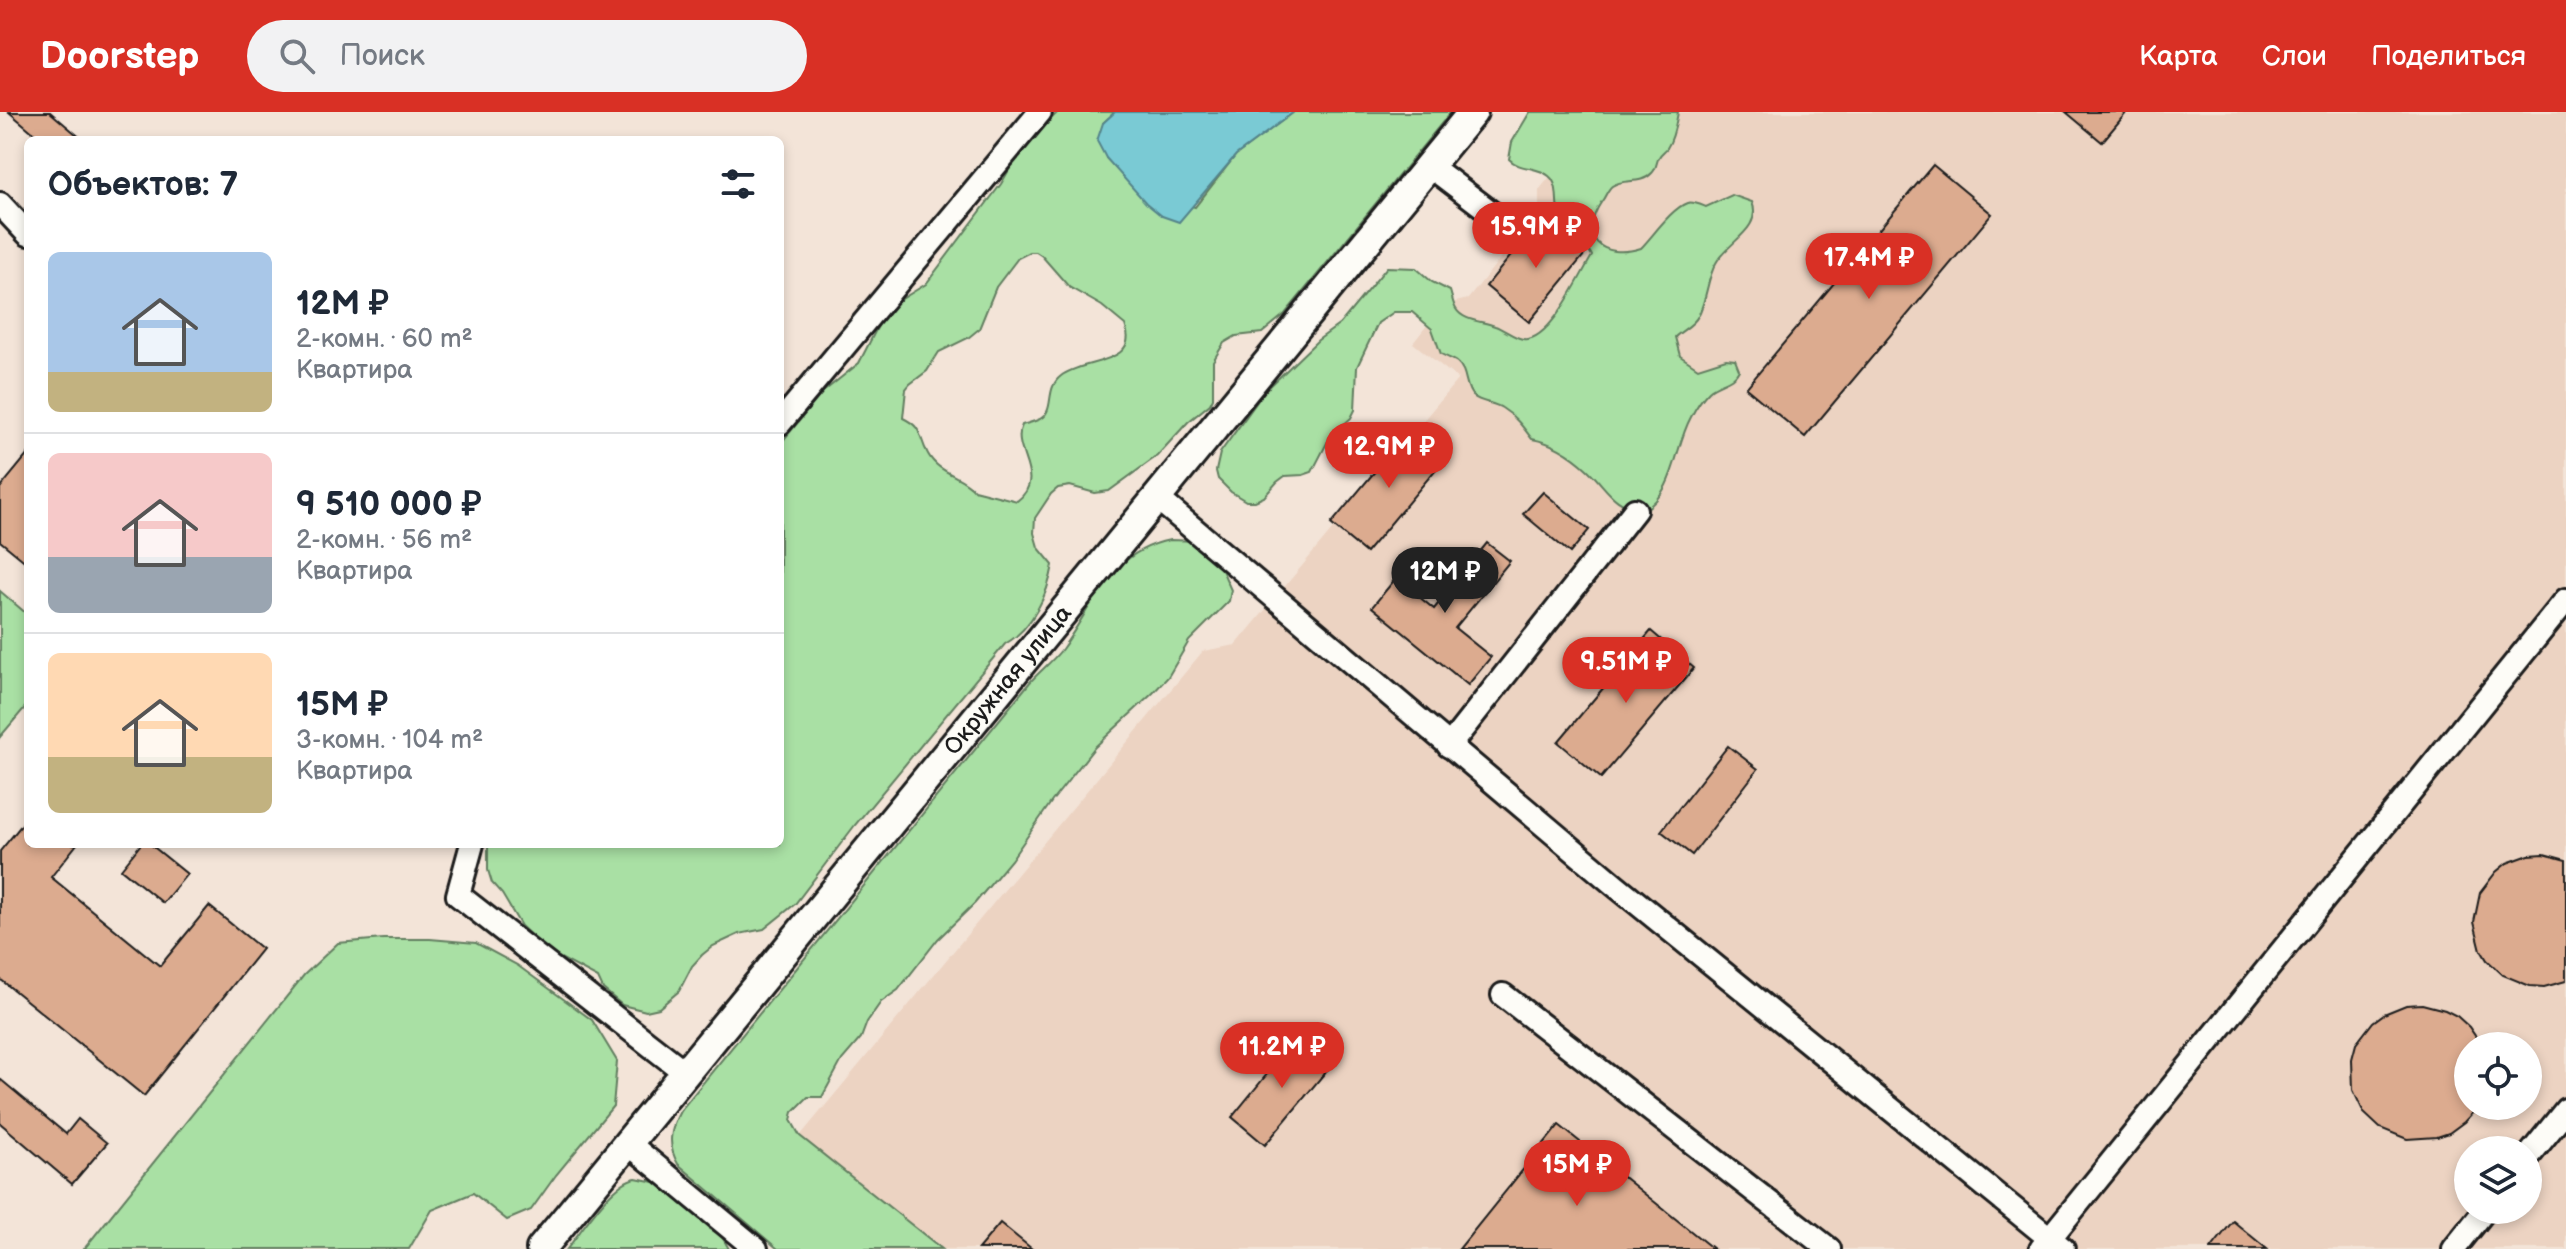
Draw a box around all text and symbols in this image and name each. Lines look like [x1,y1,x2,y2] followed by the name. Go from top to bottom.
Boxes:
[247,20,807,92] search box
[40,34,199,79] text: Doorstep
[275,34,319,78] icon: search
[339,38,425,74] text: Поиск
[2139,40,2218,73] text: Карта
[2262,40,2327,73] text: Слои
[2371,40,2526,73] text: Поделиться
[716,162,760,206] icon: filters
[48,164,238,205] text: Объектов: 7
[1462,202,1610,270] pin: 15.9M ₽
[1490,212,1582,243] text: 15.9M ₽
[1795,233,1943,301] pin: 17.4M ₽
[1824,243,1914,274] text: 17.4M ₽
[296,283,389,324] text: 12M ₽
[112,284,208,380] icon: home
[296,324,473,355] text: 2-комн. · 60 m²
[296,355,413,386] text: Квартира
[1315,422,1463,490] pin: 12.9M ₽
[1343,432,1435,463] text: 12.9M ₽
[296,484,482,525] text: 9 510 000 ₽
[112,485,208,581] icon: home
[296,525,472,556] text: 2-комн. · 56 m²
[1389,547,1501,615] pin: 12M ₽
[296,556,413,587] text: Квартира
[1409,557,1481,588] text: 12M ₽
[938,599,1078,761] street label: Окружная улица
[1552,637,1700,705] pin: 9.51M ₽
[1580,647,1672,678] text: 9.51M ₽
[296,684,388,725] text: 15M ₽
[112,685,208,781] icon: home
[296,725,483,756] text: 3-комн. · 104 m²
[296,756,413,787] text: Квартира
[1208,1022,1356,1090] pin: 11.2M ₽
[1238,1032,1326,1063] text: 11.2M ₽
[2454,1032,2542,1224] map controls
[2454,1032,2542,1120] button: locate
[2454,1136,2542,1224] button: layers
[1521,1140,1633,1208] pin: 15M ₽
[1542,1150,1612,1181] text: 15M ₽

